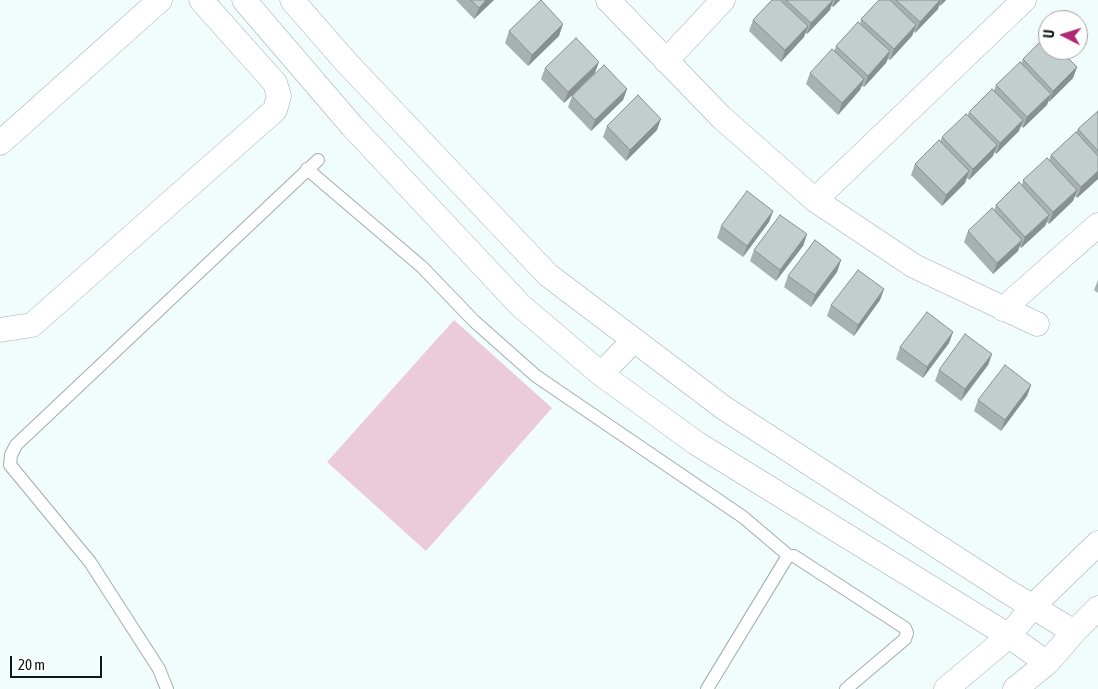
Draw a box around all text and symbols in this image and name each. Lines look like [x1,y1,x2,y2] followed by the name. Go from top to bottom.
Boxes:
[1038,10,1088,60] north arrow
[1041,29,1057,39] text: U
[12,646,105,678] scale bar
[18,656,45,673] text: 20 m

